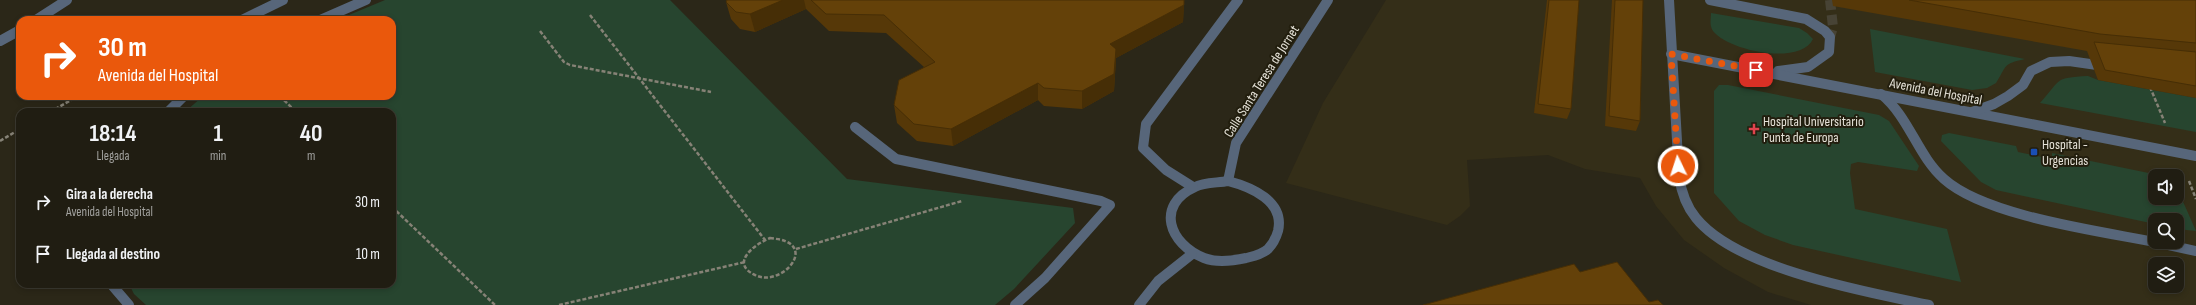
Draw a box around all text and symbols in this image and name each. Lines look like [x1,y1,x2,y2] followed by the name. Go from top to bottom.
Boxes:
[1220,22,1303,140] street label: Calle Santa Teresa de Jornet
[98,31,147,64] text: 30 m
[32,32,84,84] icon: right
[1739,53,1773,87] pin
[1745,59,1767,81] icon: arrive
[98,65,218,86] text: Avenida del Hospital
[1887,74,1983,109] street label: Avenida del Hospital
[1763,113,1864,146] place label: Hospital Universitario Punta de Europa
[90,119,136,148] text: 18:14
[213,119,223,148] text: 1
[300,119,322,148] text: 40
[1748,123,1760,135] marker: Hospital Universitario Punta de Europa
[2042,136,2088,169] place label: Hospital - Urgencias
[1657,145,1699,187] position arrow
[2029,147,2039,157] marker: Hospital - Urgencias
[97,148,129,164] text: Llegada
[210,148,226,164] text: min
[307,148,315,164] text: m
[2148,169,2184,293] map controls
[2148,169,2184,205] button: sound
[66,185,153,204] text: Gira a la derecha
[32,191,54,213] icon: right
[355,193,380,212] text: 30 m
[66,204,153,220] text: Avenida del Hospital
[2148,213,2184,249] button: search
[32,243,54,265] icon: arrive
[66,245,160,264] text: Llegada al destino
[356,245,380,264] text: 10 m
[2148,257,2184,293] button: layers

